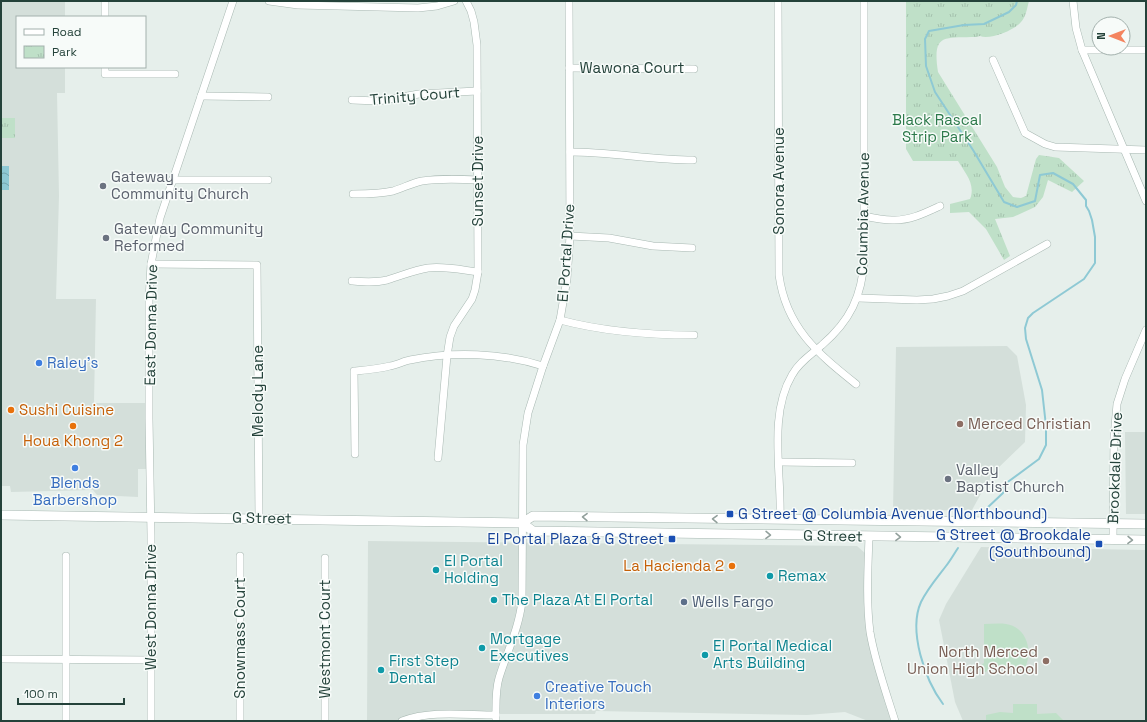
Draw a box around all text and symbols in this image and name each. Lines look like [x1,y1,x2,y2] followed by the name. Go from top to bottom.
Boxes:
[16,16,146,68] legend
[1091,16,1131,56] north arrow
[52,24,81,40] text: Road
[1094,32,1108,40] text: N
[52,44,77,60] text: Park
[580,58,685,77] street label: Wawona Court
[369,82,461,109] street label: Trinity Court
[892,110,982,146] park label: Black Rascal Strip Park
[769,127,788,235] street label: Sonora Avenue
[468,136,487,226] street label: Sunset Drive
[852,152,873,276] street label: Columbia Avenue
[111,167,249,203] place label: Gateway Community Church
[98,181,108,191] marker: Gateway Community Church
[553,203,578,303] street label: El Portal Drive
[114,219,263,255] place label: Gateway Community Reformed
[101,233,111,243] marker: Gateway Community Reformed
[140,264,161,386] street label: East Donna Drive
[248,345,267,437] street label: Melody Lane
[47,353,99,372] place label: Raley's
[34,358,44,368] marker: Raley's
[19,400,114,419] place label: Sushi Cuisine
[6,405,16,415] marker: Sushi Cuisine
[1103,412,1126,524] street label: Brookdale Drive
[968,414,1091,433] place label: Merced Christian
[955,419,965,429] marker: Merced Christian
[68,421,78,431] marker: Houa Khong 2
[23,431,123,450] place label: Houa Khong 2
[956,460,1064,496] place label: Valley Baptist Church
[70,463,80,473] marker: Blends Barbershop
[33,473,117,509] place label: Blends Barbershop
[943,474,953,484] marker: Valley Baptist Church
[738,504,1047,524] place label: G Street @ Columbia Avenue (Northbound)
[232,507,292,528] street label: G Street
[725,509,735,519] marker: G Street @ Columbia Avenue (Northbound)
[582,513,588,521] one-way arrow
[712,514,718,523] one-way arrow
[803,525,863,546] street label: G Street
[936,525,1091,562] place label: G Street @ Brookdale (Southbound)
[487,529,664,548] place label: El Portal Plaza & G Street
[765,531,771,539] one-way arrow
[895,532,901,541] one-way arrow
[667,534,677,544] marker: El Portal Plaza & G Street
[1127,536,1133,544] one-way arrow
[1094,539,1104,549] marker: G Street @ Brookdale (Southbound)
[141,544,160,670] street label: West Donna Drive
[444,551,503,587] place label: El Portal Holding
[623,556,724,575] place label: La Hacienda 2
[727,561,737,571] marker: La Hacienda 2
[431,565,441,575] marker: El Portal Holding
[778,566,827,585] place label: Remax
[765,571,775,581] marker: Remax
[230,577,249,699] street label: Snowmass Court
[315,579,334,698] street label: Westmont Court
[502,590,653,609] place label: The Plaza At El Portal
[692,592,774,611] place label: Wells Fargo
[489,595,499,605] marker: The Plaza At El Portal
[679,597,689,607] marker: Wells Fargo
[490,629,569,665] place label: Mortgage Executives
[713,636,832,672] place label: El Portal Medical Arts Building
[907,642,1038,678] place label: North Merced Union High School
[477,643,487,653] marker: Mortgage Executives
[700,650,710,660] marker: El Portal Medical Arts Building
[389,651,459,687] place label: First Step Dental
[1041,656,1051,666] marker: North Merced Union High School
[376,665,386,675] marker: First Step Dental
[545,677,652,713] place label: Creative Touch Interiors
[18,680,124,706] scale bar
[24,686,58,702] text: 100 m
[532,691,542,701] marker: Creative Touch Interiors

